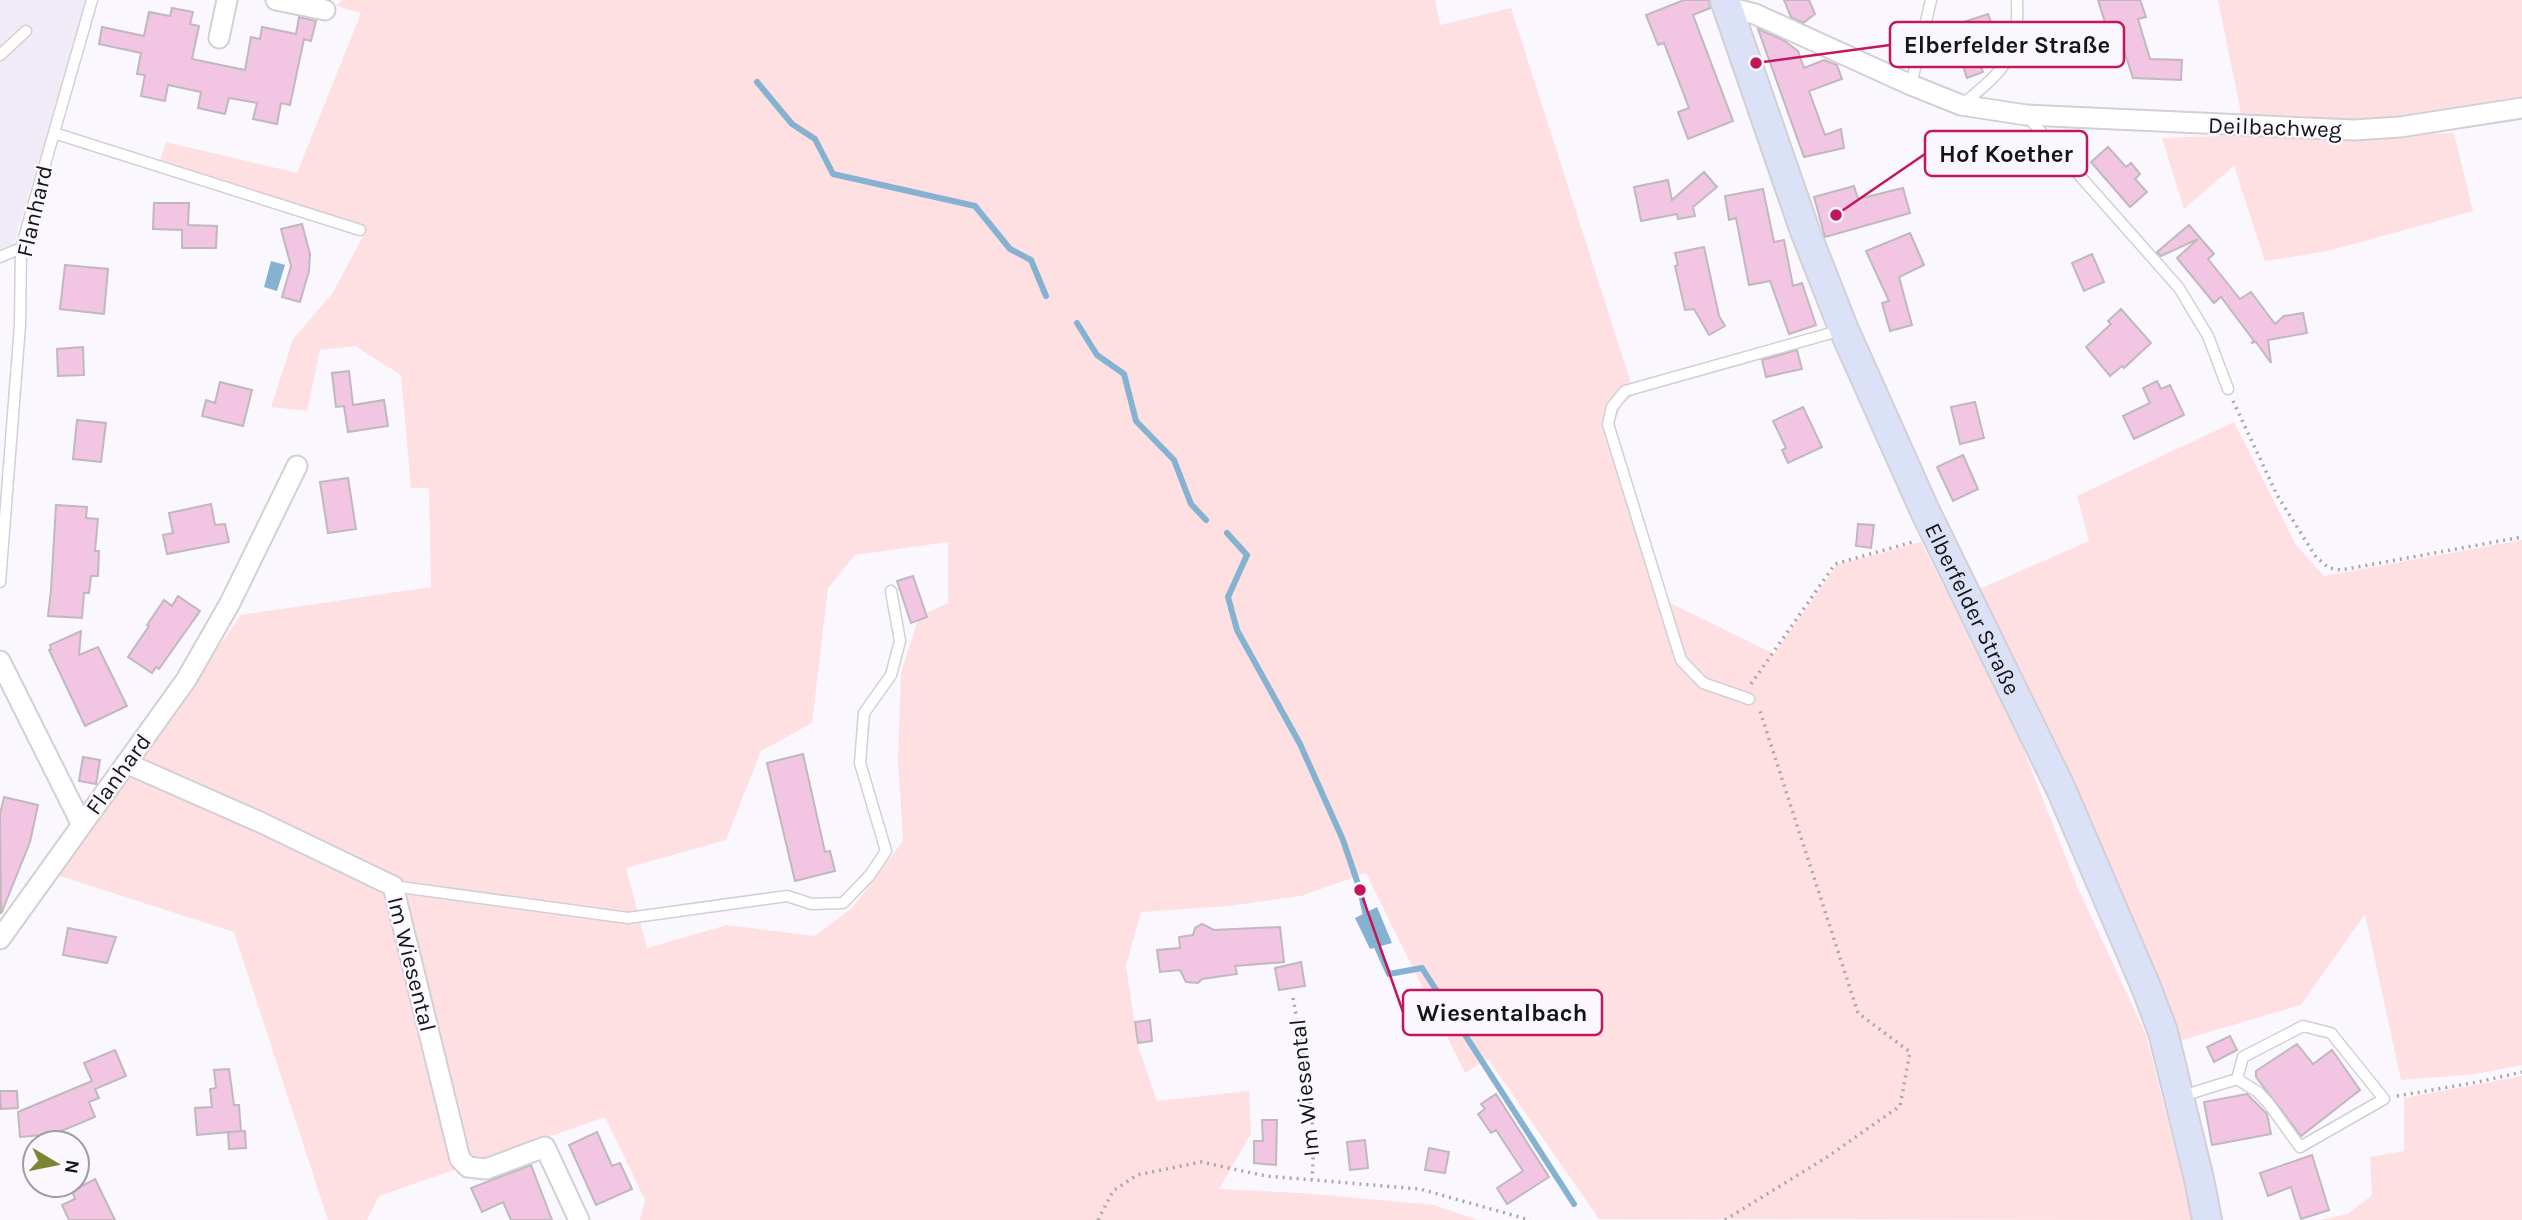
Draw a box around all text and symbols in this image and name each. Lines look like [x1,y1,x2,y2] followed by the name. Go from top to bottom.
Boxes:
[1890,22,2124,67] callout: Elberfelder Straße
[1904,31,2110,59] text: Elberfelder Straße
[2208,112,2342,143] street label: Deilbachweg
[1925,131,2087,176] callout: Hof Koether
[1939,140,2074,168] text: Hof Koether
[11,163,58,260] street label: Flanhard
[1919,519,2026,699] street label: Elberfelder Straße
[80,729,157,820] street label: Flanhard
[382,894,441,1034] street label: Im Wiesental
[1403,990,1602,1035] callout: Wiesentalbach
[1417,999,1587,1027] text: Wiesentalbach
[1284,1018,1325,1158] street label: Im Wiesental
[21,1129,91,1199] north arrow
[60,1158,84,1175] text: N

